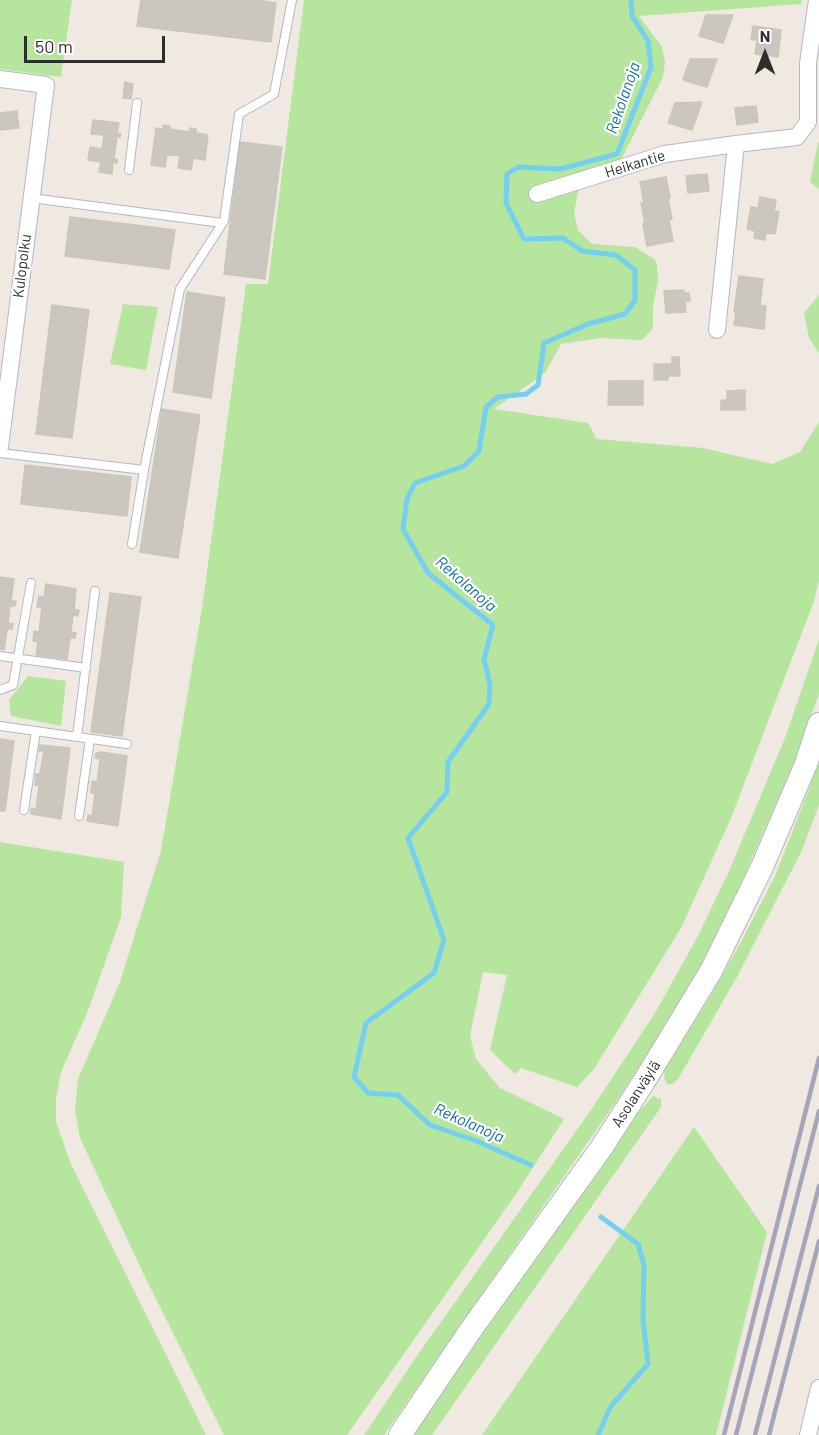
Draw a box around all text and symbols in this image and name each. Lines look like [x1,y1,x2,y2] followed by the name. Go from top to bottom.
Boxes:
[27,24,168,62] scale bar
[735,24,795,84] north arrow
[760,26,770,45] text: N
[35,35,73,57] text: 50 m
[602,60,644,136] water label: Rekolanoja
[603,146,667,182] street label: Heikantie
[9,233,35,299] street label: Kulopolku
[432,552,500,616] water label: Rekolanoja
[608,1057,664,1131] street label: Asolanväylä
[431,1099,507,1147] water label: Rekolanoja

